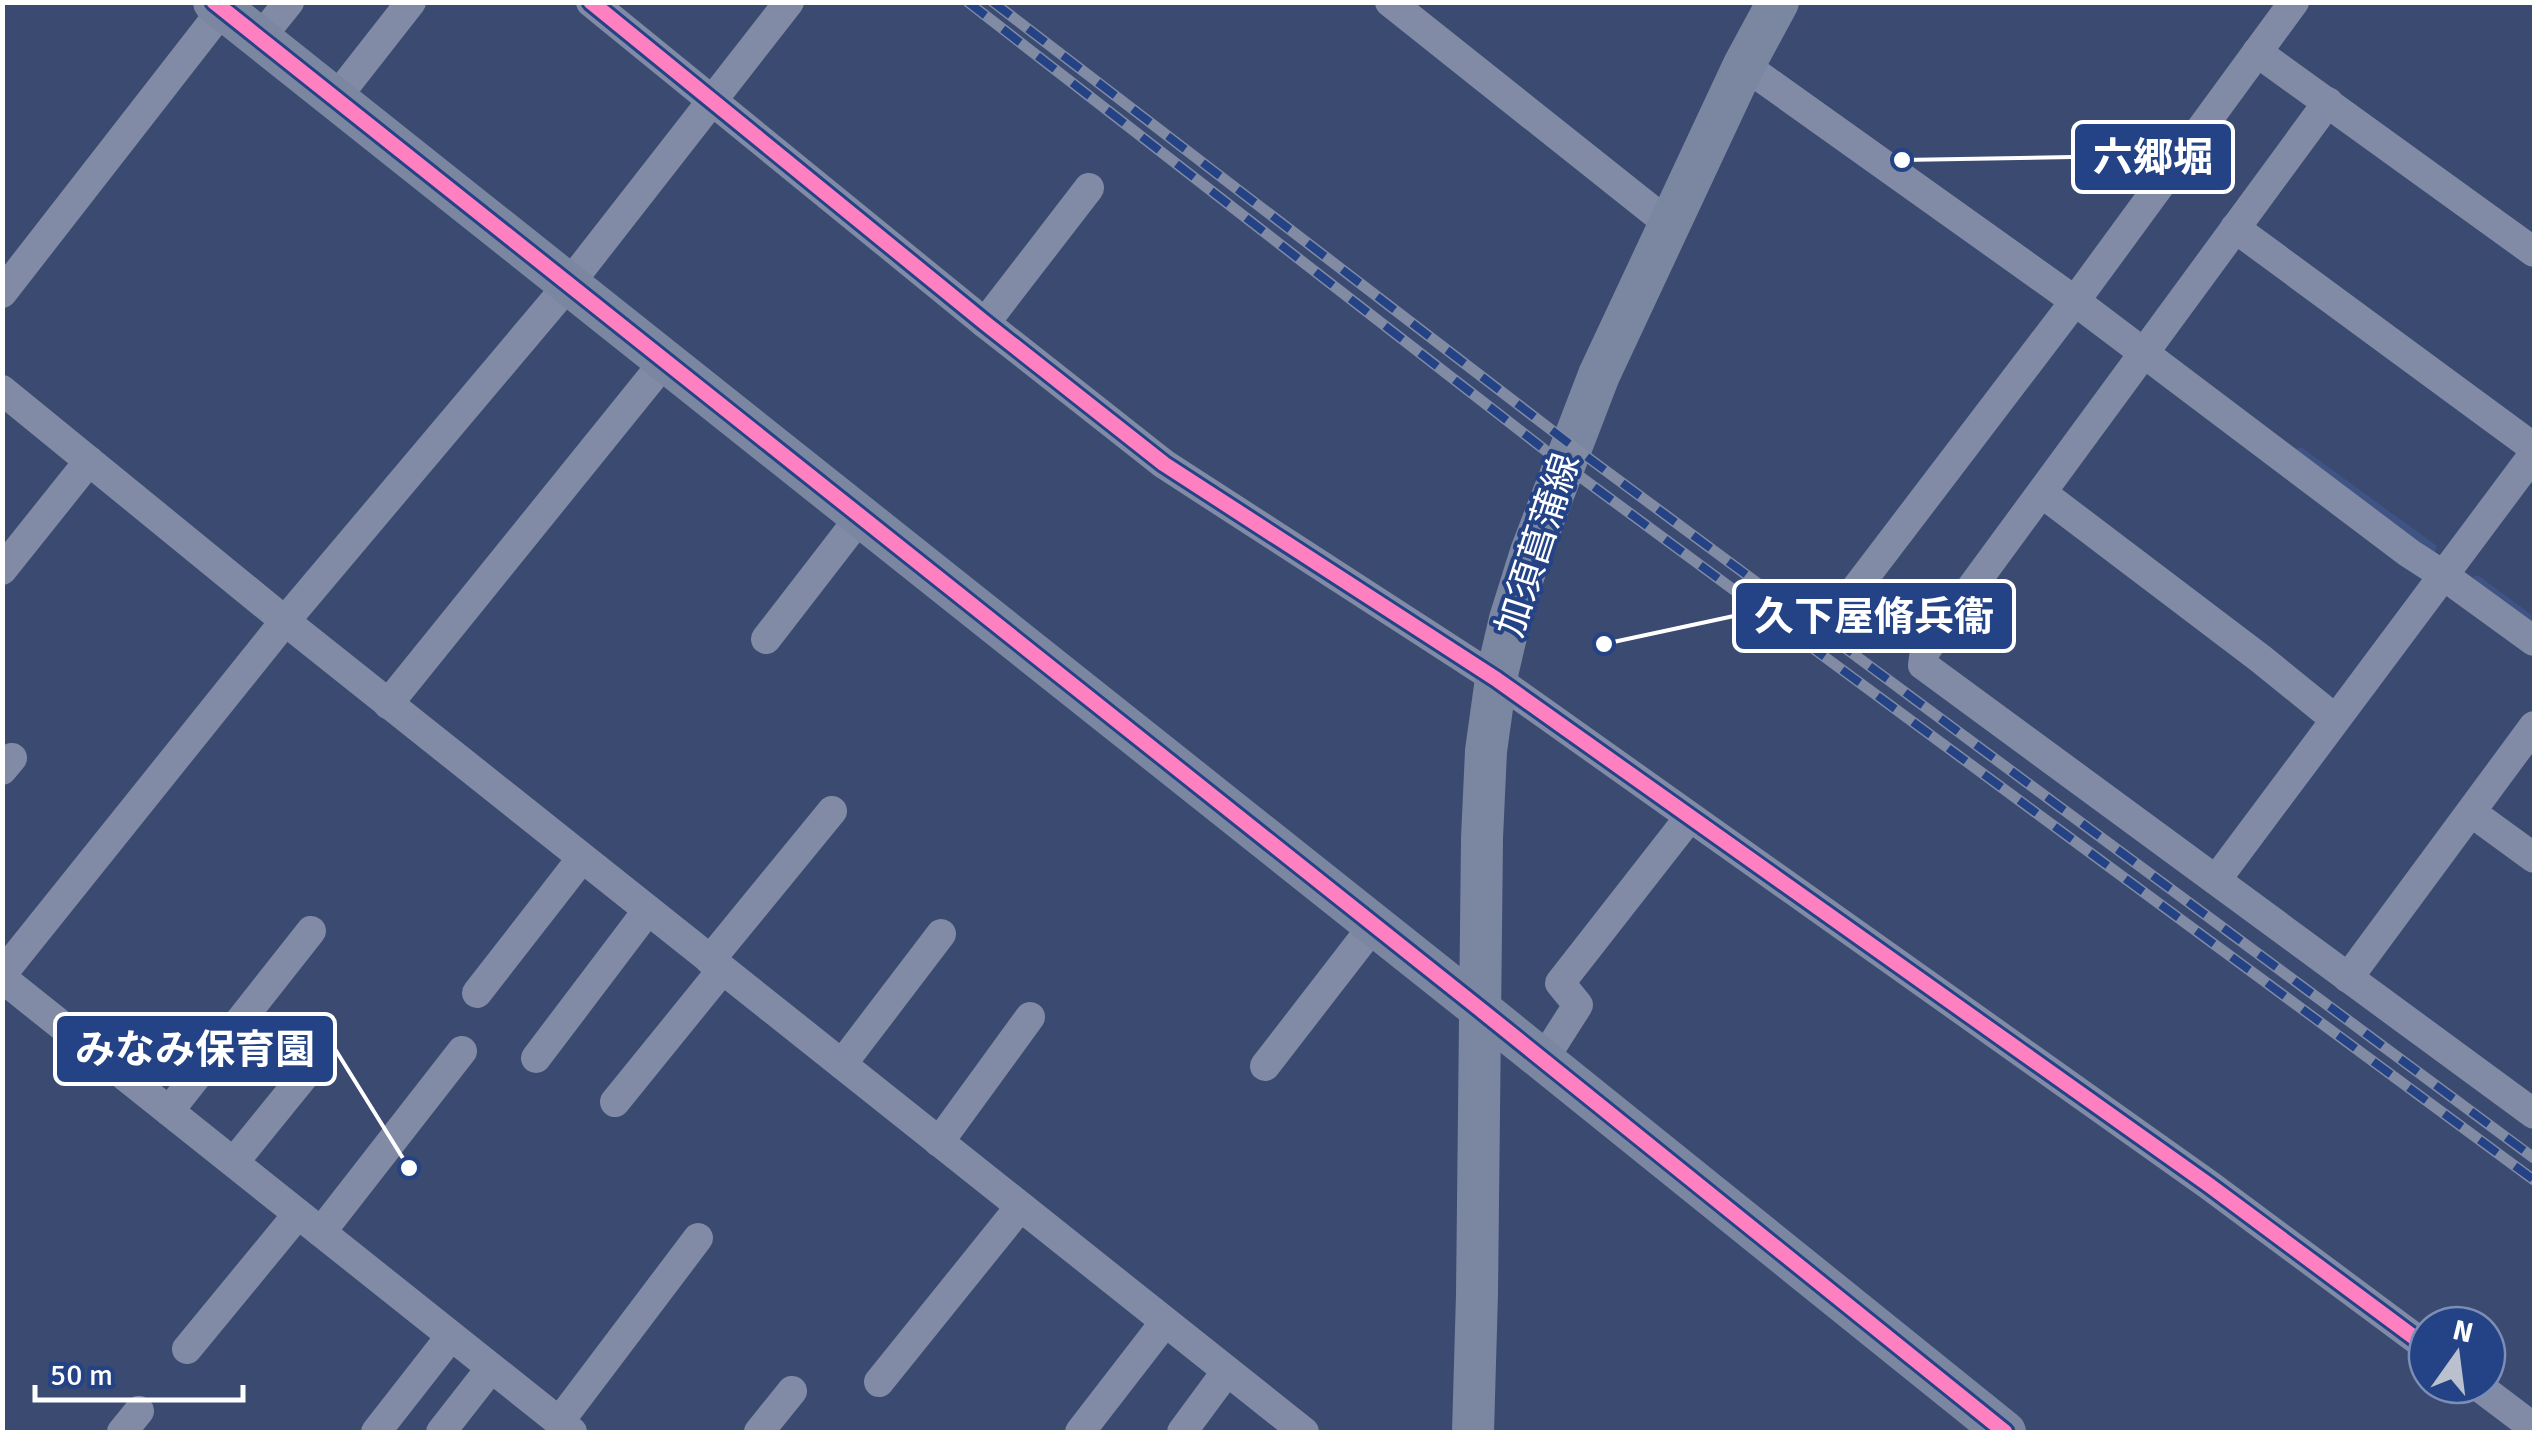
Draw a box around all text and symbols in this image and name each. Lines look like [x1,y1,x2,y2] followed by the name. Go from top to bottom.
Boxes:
[2073,122,2233,192] callout: 六郷堀
[2093,133,2213,183] text: 六郷堀
[1486,447,1590,643] street label: 加須菖蒲線
[1734,581,2014,651] callout: 久下屋脩兵衞
[1754,592,1994,642] text: 久下屋脩兵衞
[55,1014,335,1084] callout: みなみ保育園
[75,1025,315,1075] text: みなみ保育園
[2407,1305,2507,1405] north arrow
[2449,1313,2476,1351] text: N
[35,1340,242,1402] scale bar
[50,1357,113,1394] text: 50 m

